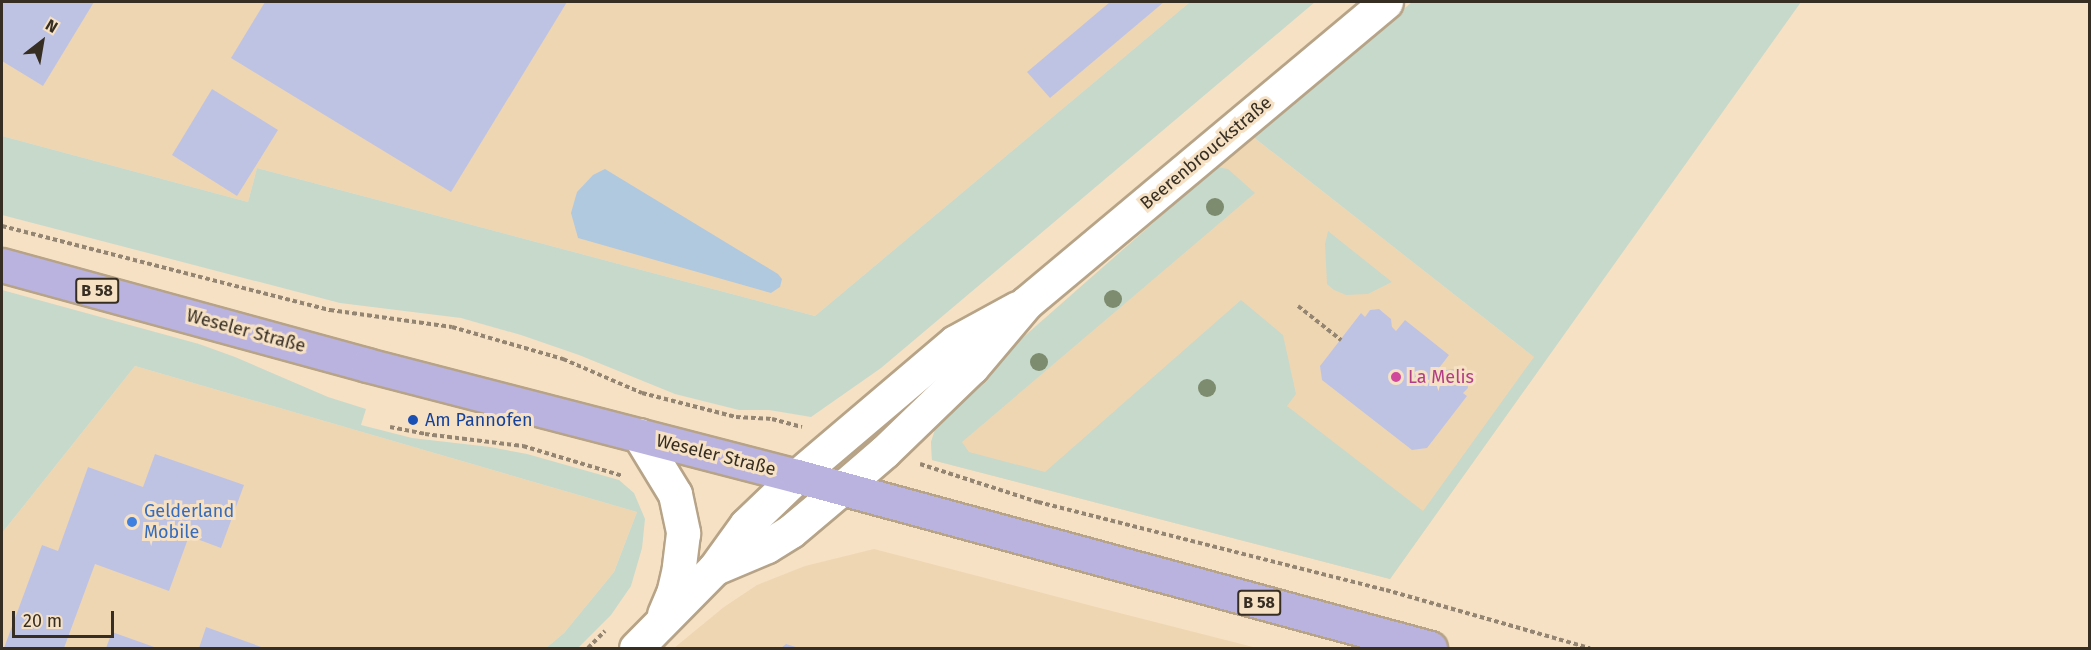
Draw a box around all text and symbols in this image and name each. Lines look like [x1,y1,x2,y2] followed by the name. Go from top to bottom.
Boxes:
[12,12,72,72] north arrow
[42,15,61,37] text: N
[1136,92,1276,214] street label: Beerenbrouckstraße
[74,278,120,304] road number: B 58
[184,305,308,357] street label: Weseler Straße
[1408,366,1474,388] place label: La Melis
[1389,370,1403,384] marker: La Melis
[425,409,533,431] place label: Am Pannofen
[406,413,420,427] marker: Am Pannofen
[654,430,778,480] street label: Weseler Straße
[144,501,234,544] place label: Gelderland Mobile
[125,515,139,529] marker: Gelderland Mobile
[1236,590,1282,616] road number: B 58
[15,599,117,637] scale bar
[23,610,62,632] text: 20 m

